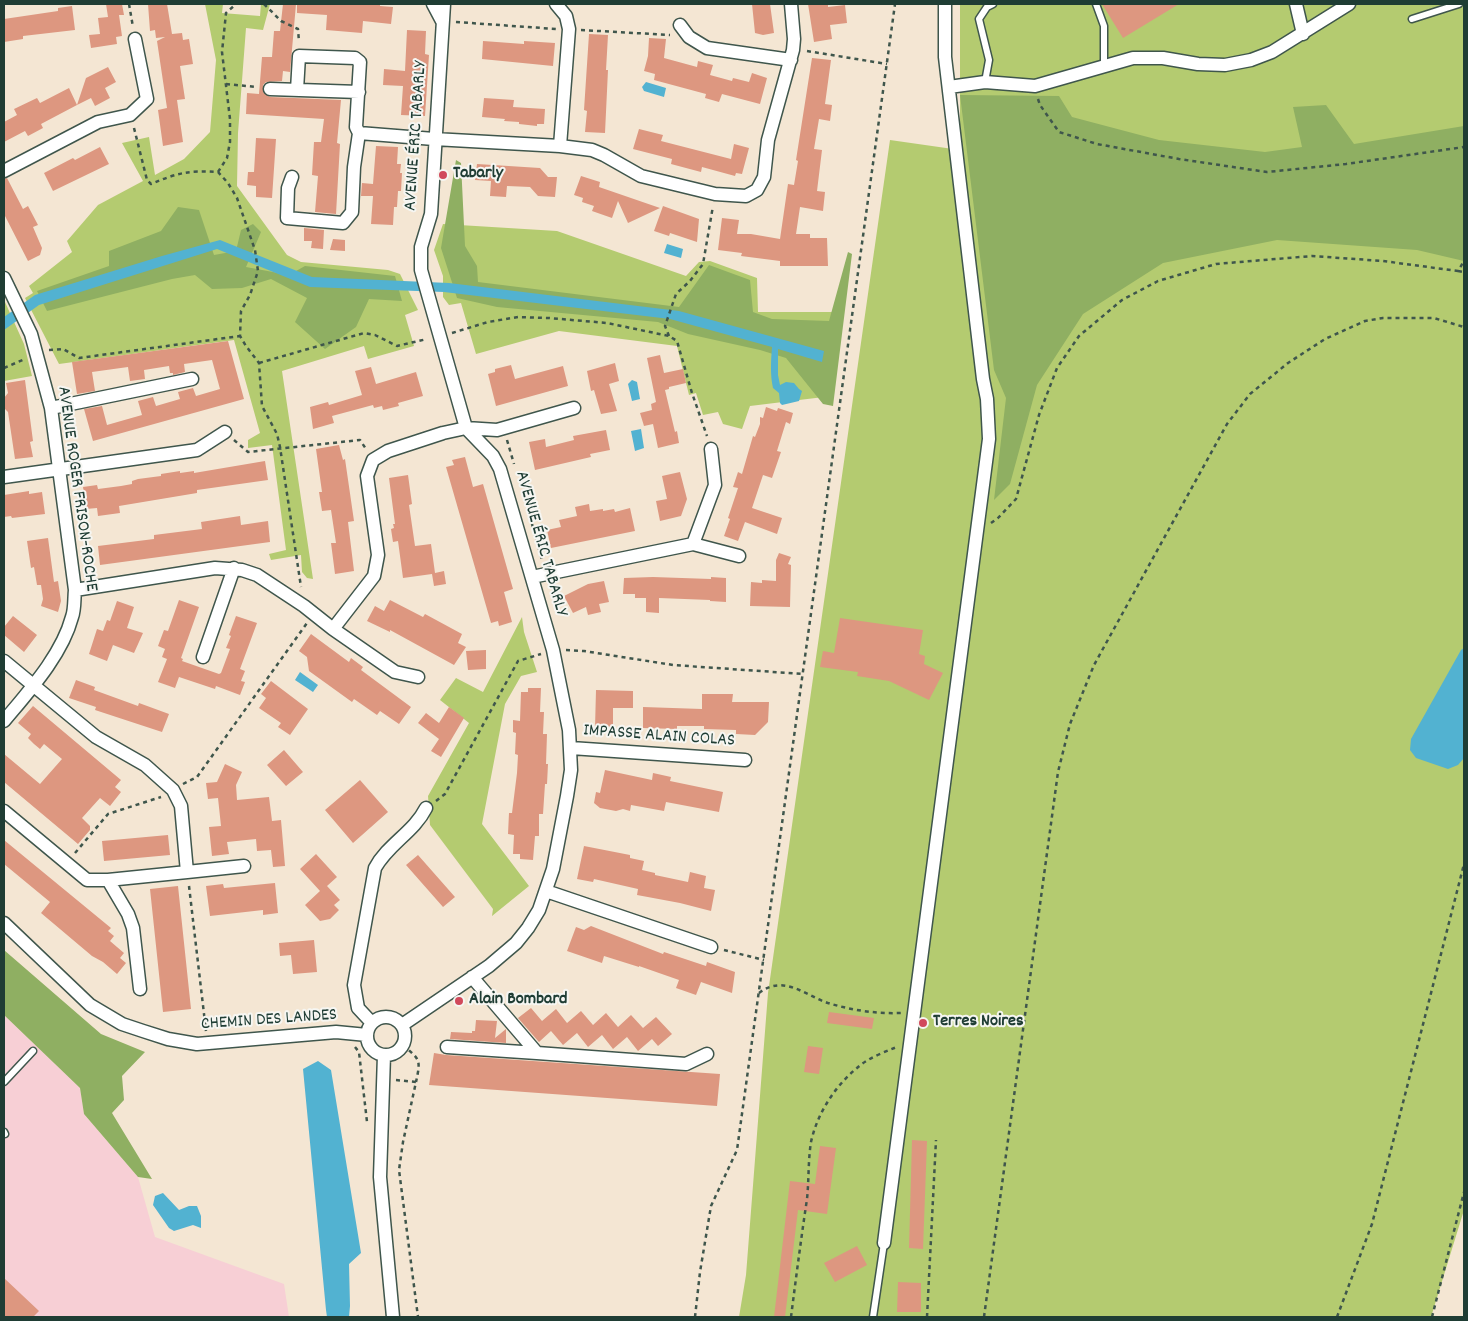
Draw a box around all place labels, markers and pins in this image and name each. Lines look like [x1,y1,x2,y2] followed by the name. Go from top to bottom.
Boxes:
[453,164,503,186] place label: Tabarly
[437,169,449,181] marker: Tabarly
[469,990,568,1012] place label: Alain Bombard
[453,995,465,1007] marker: Alain Bombard
[933,1012,1023,1034] place label: Terres Noires
[917,1017,929,1029] marker: Terres Noires

